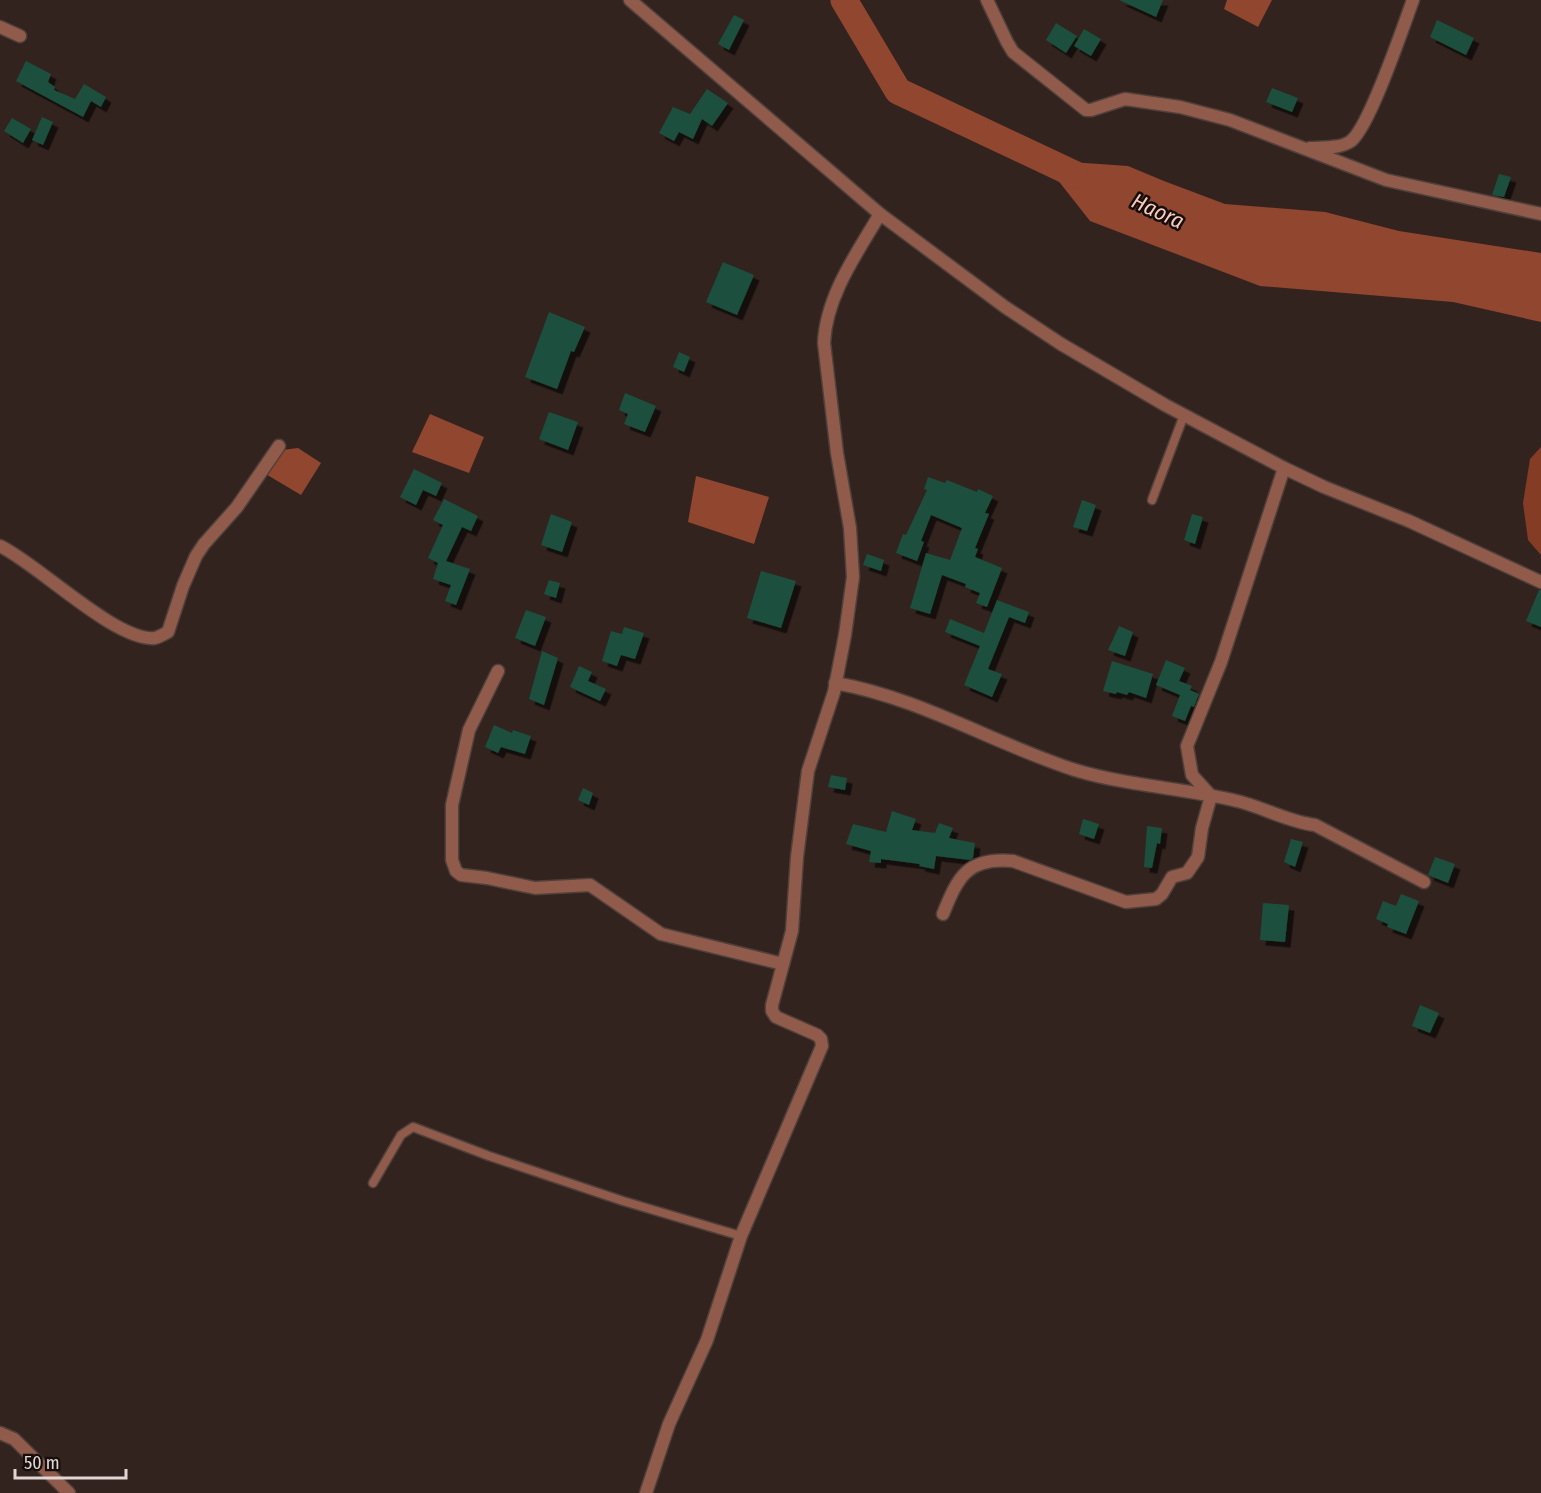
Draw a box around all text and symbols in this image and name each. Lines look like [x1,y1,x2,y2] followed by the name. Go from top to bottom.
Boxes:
[1128,187,1188,235] water label: Haora
[15,1442,126,1480] scale bar
[24,1452,60,1474] text: 50 m

